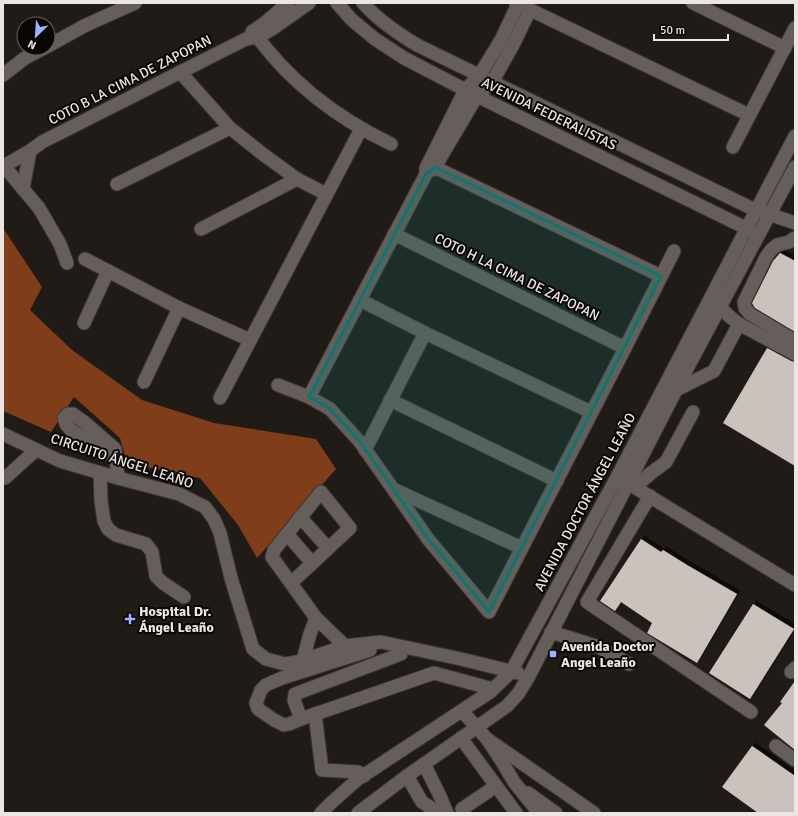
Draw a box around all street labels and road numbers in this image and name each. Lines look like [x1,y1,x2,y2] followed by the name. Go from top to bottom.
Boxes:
[46,31,214,129] street label: COTO B LA CIMA DE ZAPOPAN
[479,74,620,154] street label: AVENIDA FEDERALISTAS
[432,230,602,324] street label: COTO H LA CIMA DE ZAPOPAN
[531,410,639,594] street label: AVENIDA DOCTOR ÁNGEL LEAÑO
[48,430,196,492] street label: CIRCUITO ÁNGEL LEAÑO

